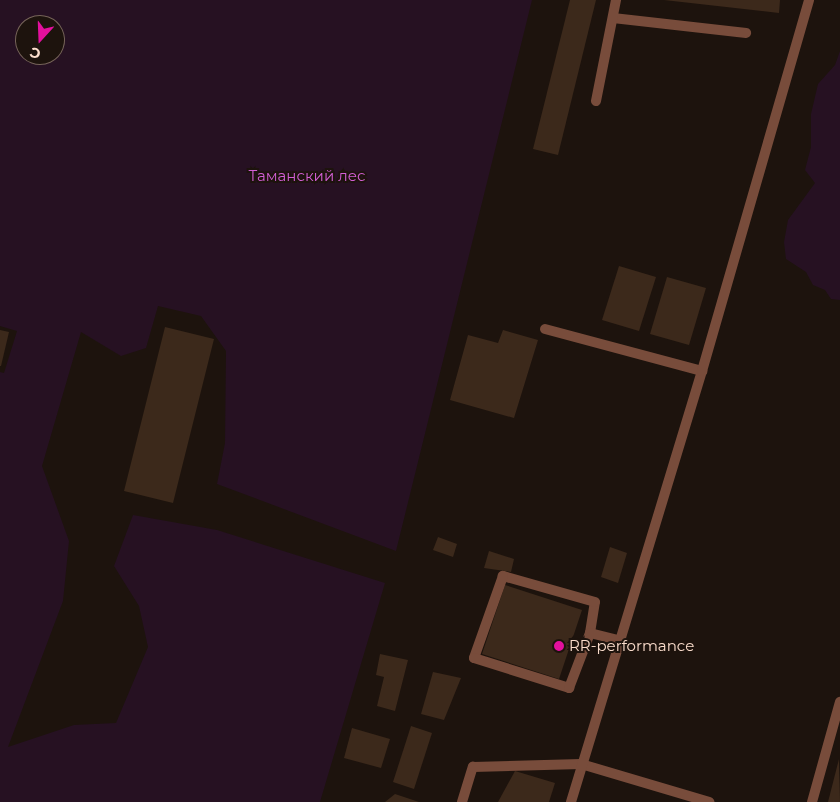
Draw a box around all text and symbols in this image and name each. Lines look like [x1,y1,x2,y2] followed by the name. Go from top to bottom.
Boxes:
[15,15,65,65] north arrow
[27,43,43,63] text: С
[249,167,365,185] park label: Таманский лес
[569,637,694,655] place label: RR-performance
[553,640,565,652] marker: RR-performance

